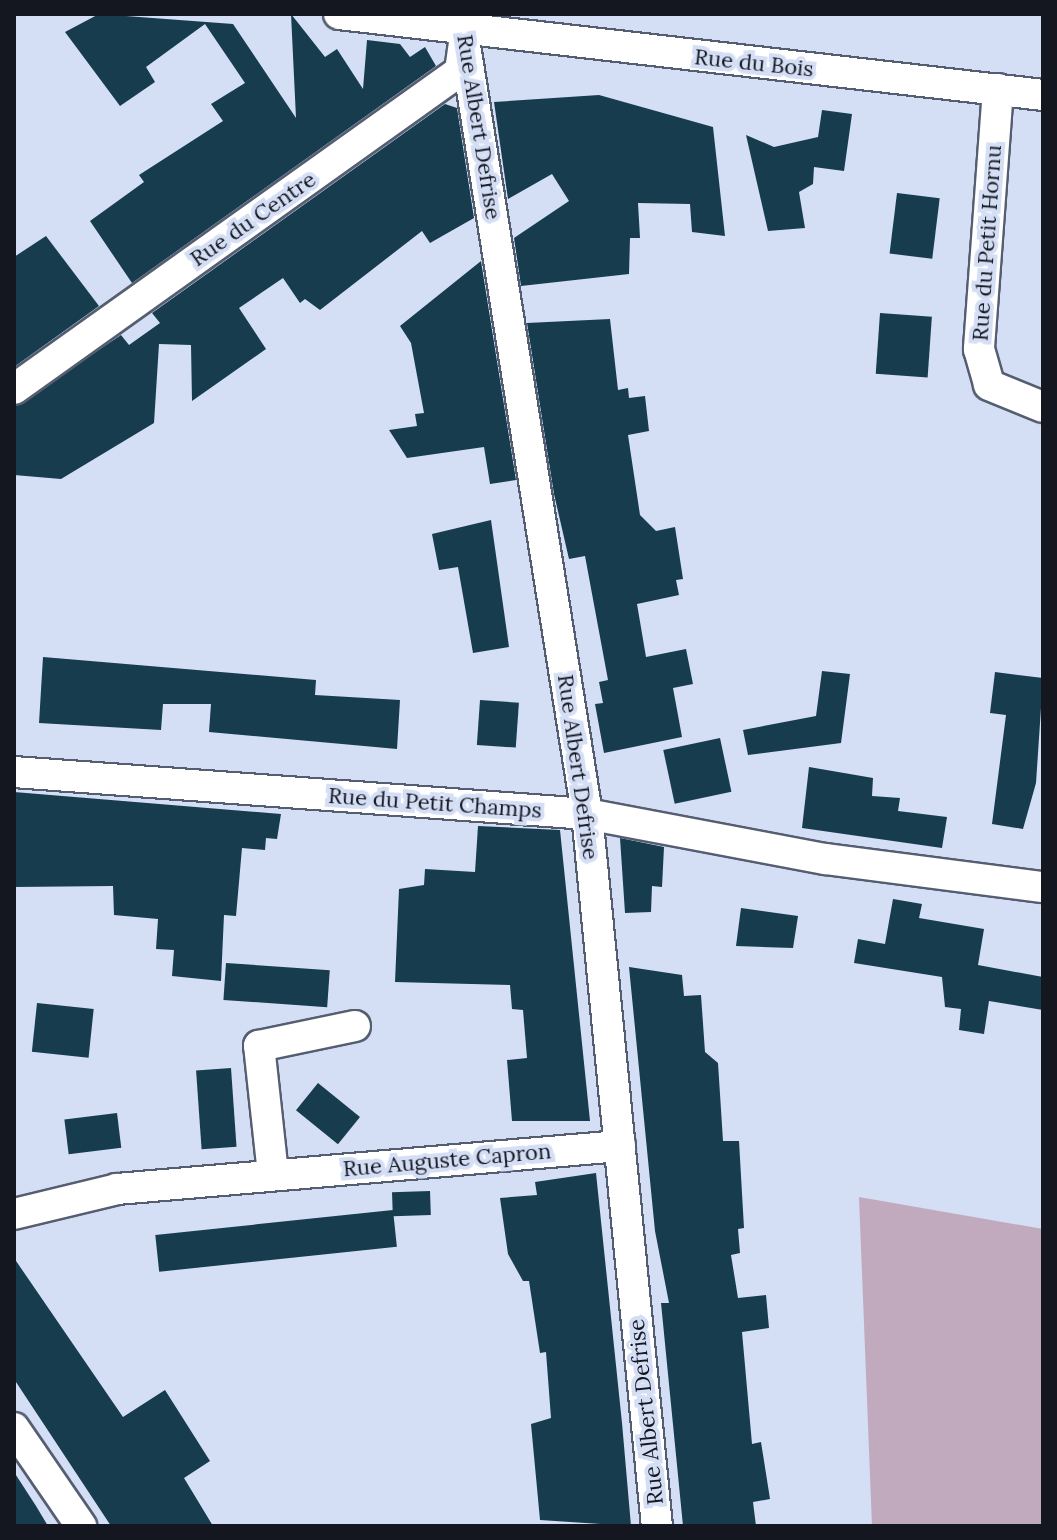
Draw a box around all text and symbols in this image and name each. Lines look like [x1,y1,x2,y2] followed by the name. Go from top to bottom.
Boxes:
[451,33,507,221] street label: Rue Albert Defrise
[693,44,815,82] street label: Rue du Bois
[967,144,1007,342] street label: Rue du Petit Hornu
[185,166,321,272] street label: Rue du Centre
[552,673,604,861] street label: Rue Albert Defrise
[327,782,543,824] street label: Rue du Petit Champs
[342,1138,552,1182] street label: Rue Auguste Capron
[623,1318,669,1506] street label: Rue Albert Defrise

